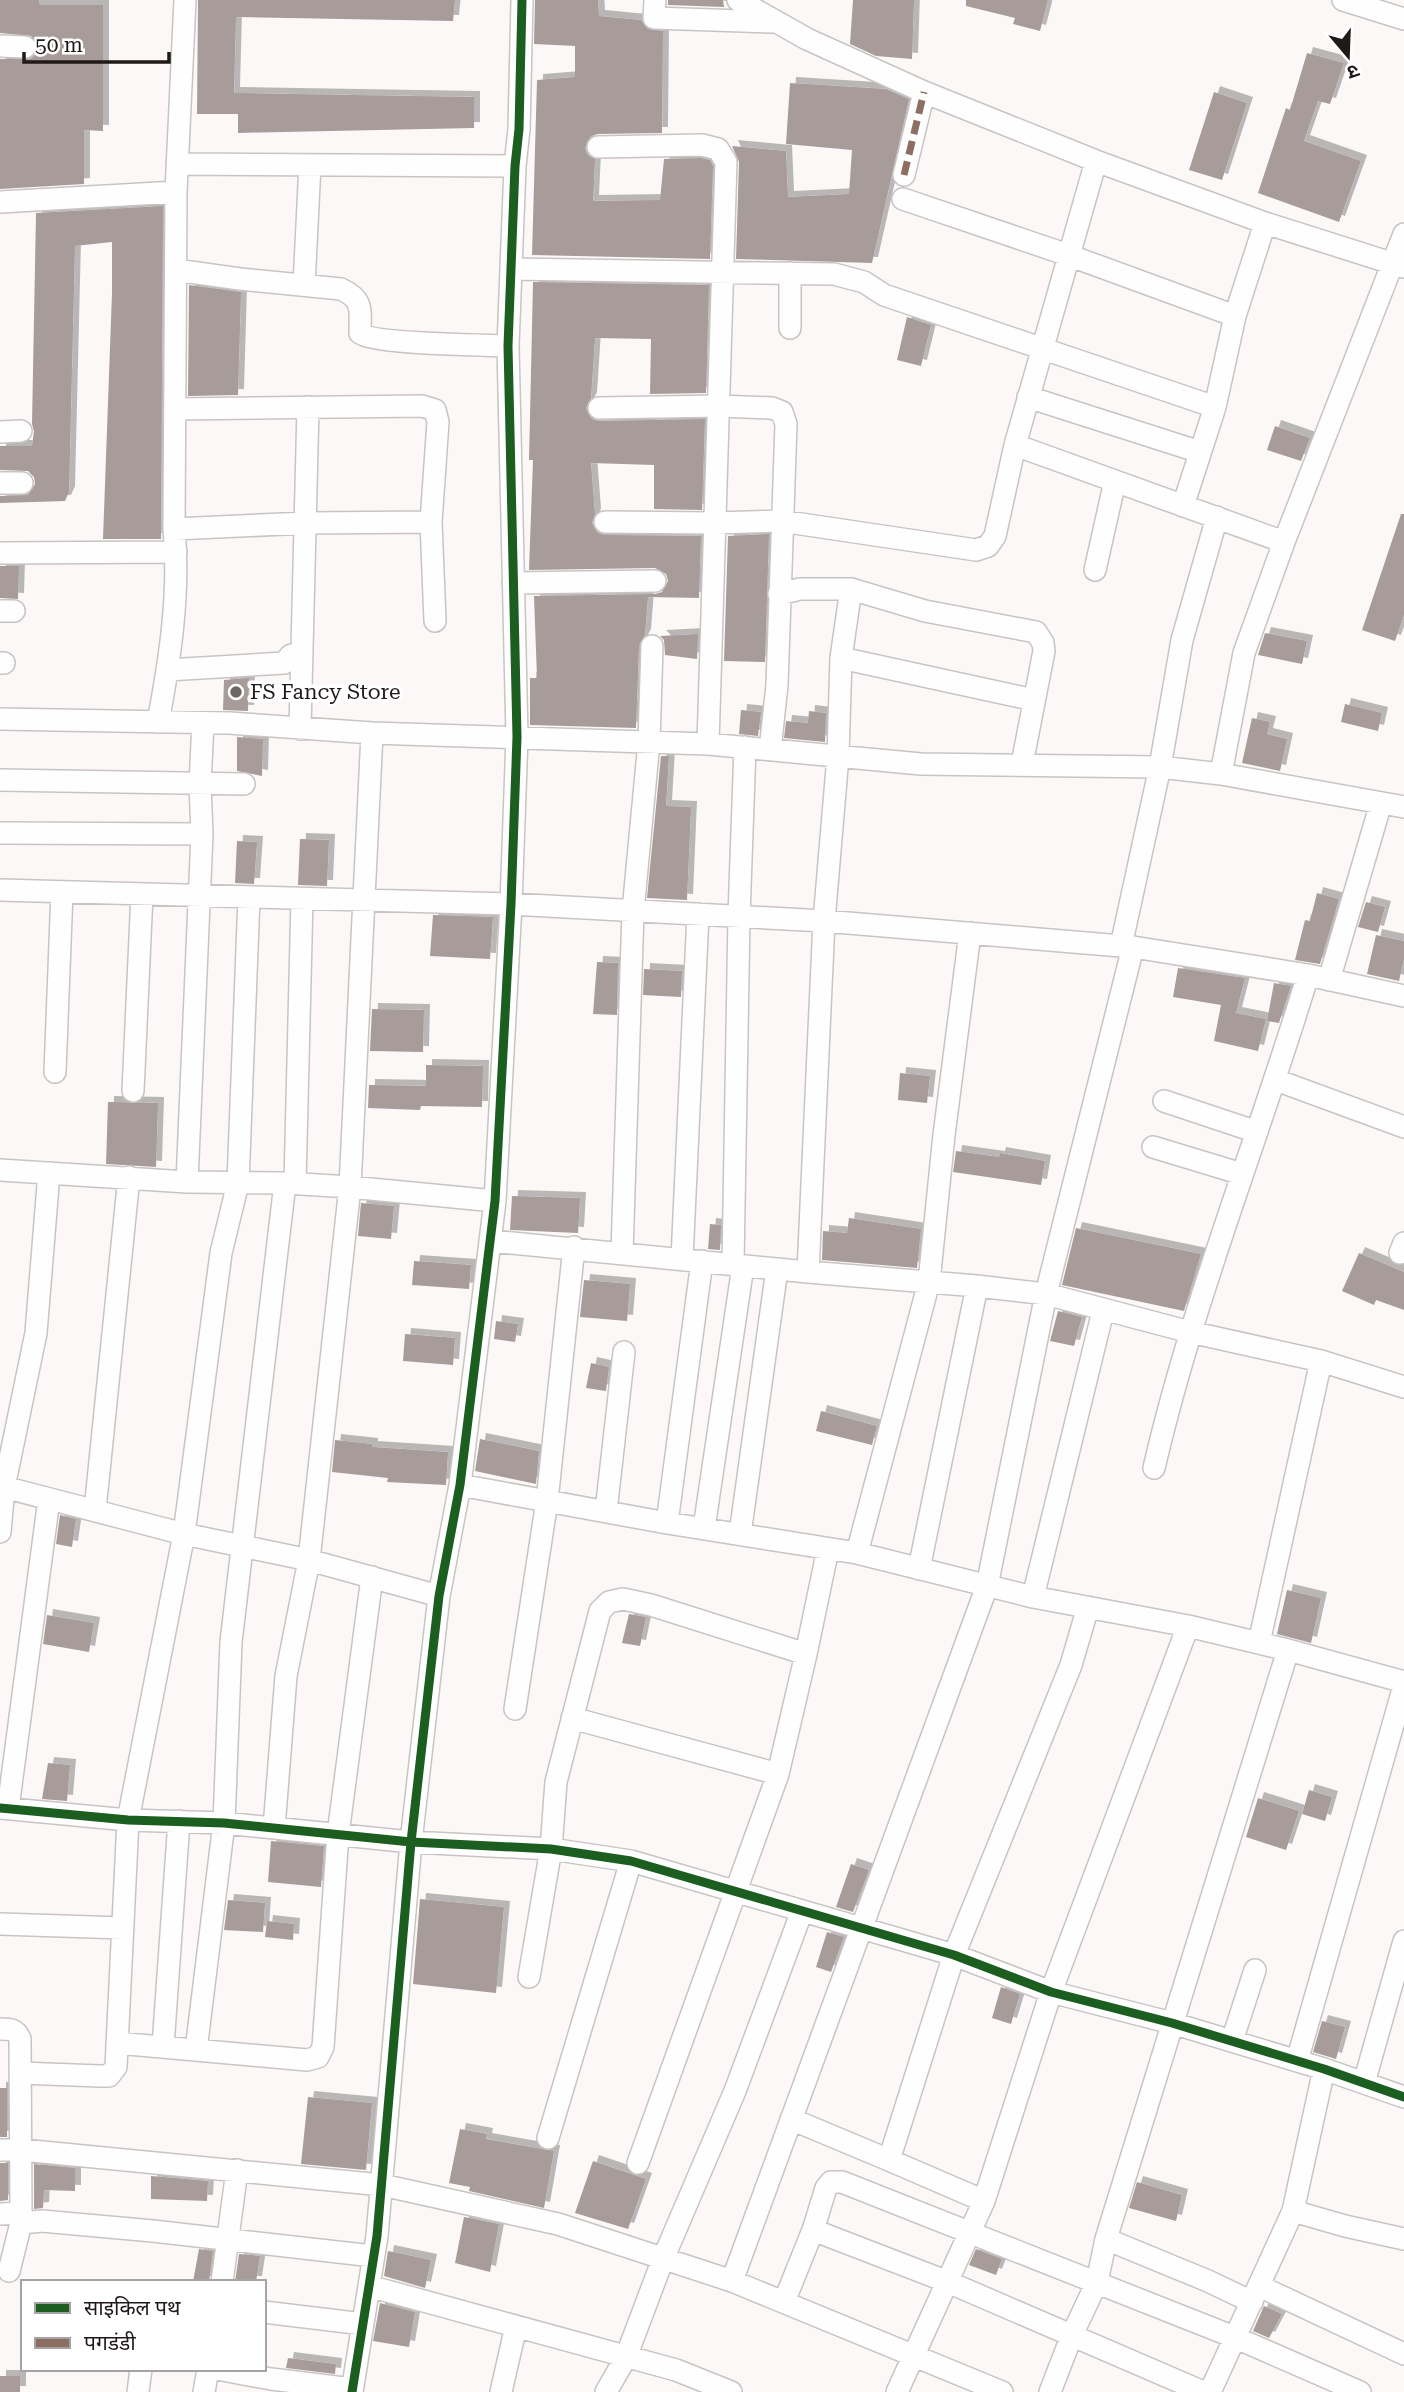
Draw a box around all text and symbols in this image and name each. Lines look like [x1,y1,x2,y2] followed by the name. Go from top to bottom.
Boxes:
[24,21,170,65] scale bar
[1313,21,1383,91] north arrow
[35,33,83,57] text: 50 m
[1344,59,1362,85] text: उ
[250,680,401,704] place label: FS Fancy Store
[228,684,244,700] marker: FS Fancy Store
[21,2280,266,2371] legend
[84,2296,181,2320] text: साइकिल पथ
[84,2331,136,2355] text: पगडंडी

